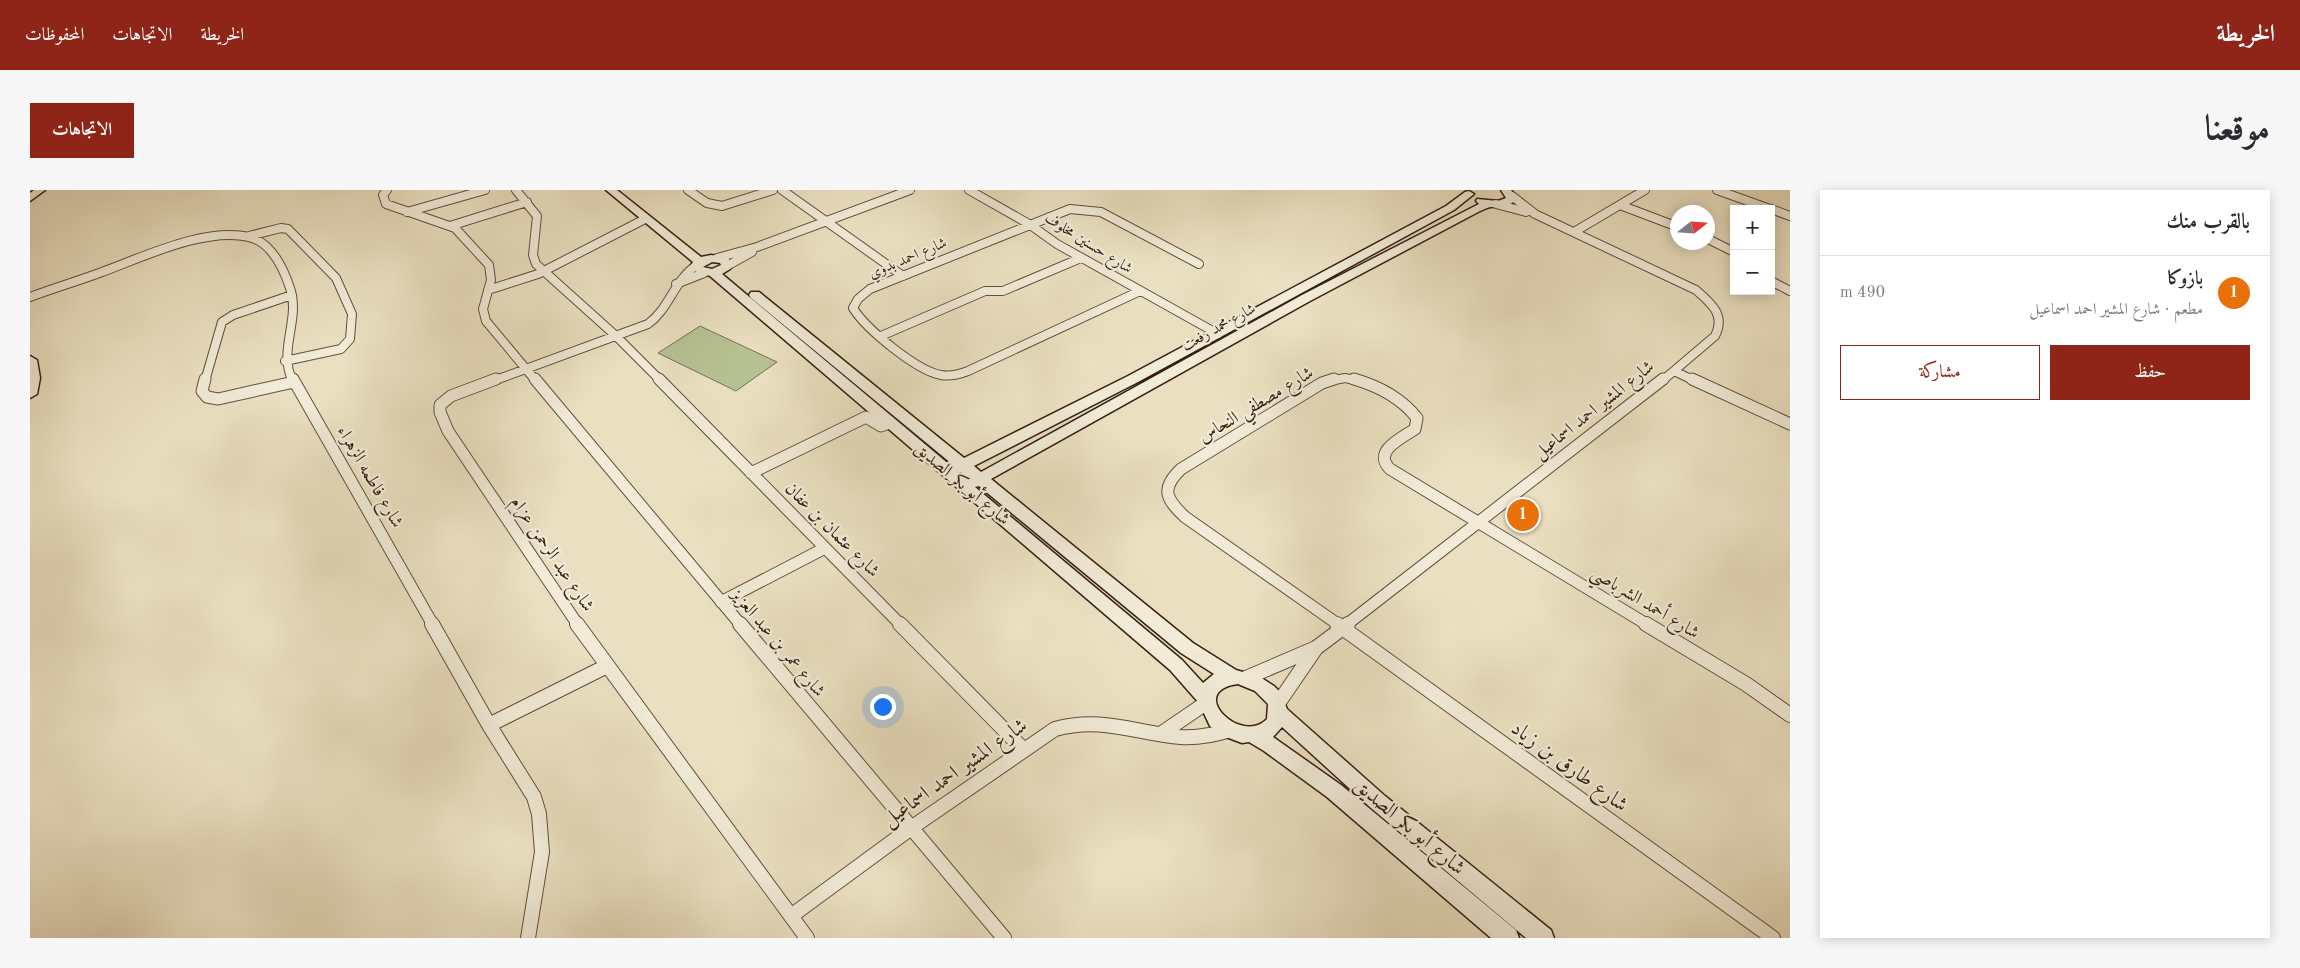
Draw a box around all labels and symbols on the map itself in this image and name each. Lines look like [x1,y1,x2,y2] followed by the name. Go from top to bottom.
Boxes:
[1670,205,1715,250] north arrow
[1039,211,1134,280] street label: شارع حسنين مخلوف
[867,236,951,286] street label: شارع احمد بدوي
[1180,302,1260,358] street label: شارع محمد رفعت
[1530,358,1661,466] street label: شارع المشير احمد اسماعيل
[1195,364,1321,453] street label: شارع مصطفي النحاس
[329,423,406,533] street label: شارع فاطمه الزهراء
[908,435,1016,533] street label: شارع أبو بكر الصديق
[778,479,883,584] street label: شارع عثمان بن عفان
[502,493,597,618] street label: شارع عبد الرحمن عزام
[1507,496,1539,534] pin: 1
[1584,559,1705,648] street label: شارع أحمد الشرباصي
[723,584,828,704] street label: شارع عمر بن عبد العزيز
[870,694,896,720] your location
[879,715,1035,836] street label: شارع المشير احمد اسماعيل
[1503,718,1631,821] street label: شارع طارق بن زياد
[1345,770,1473,884] street label: شارع أبو بكر الصديق

